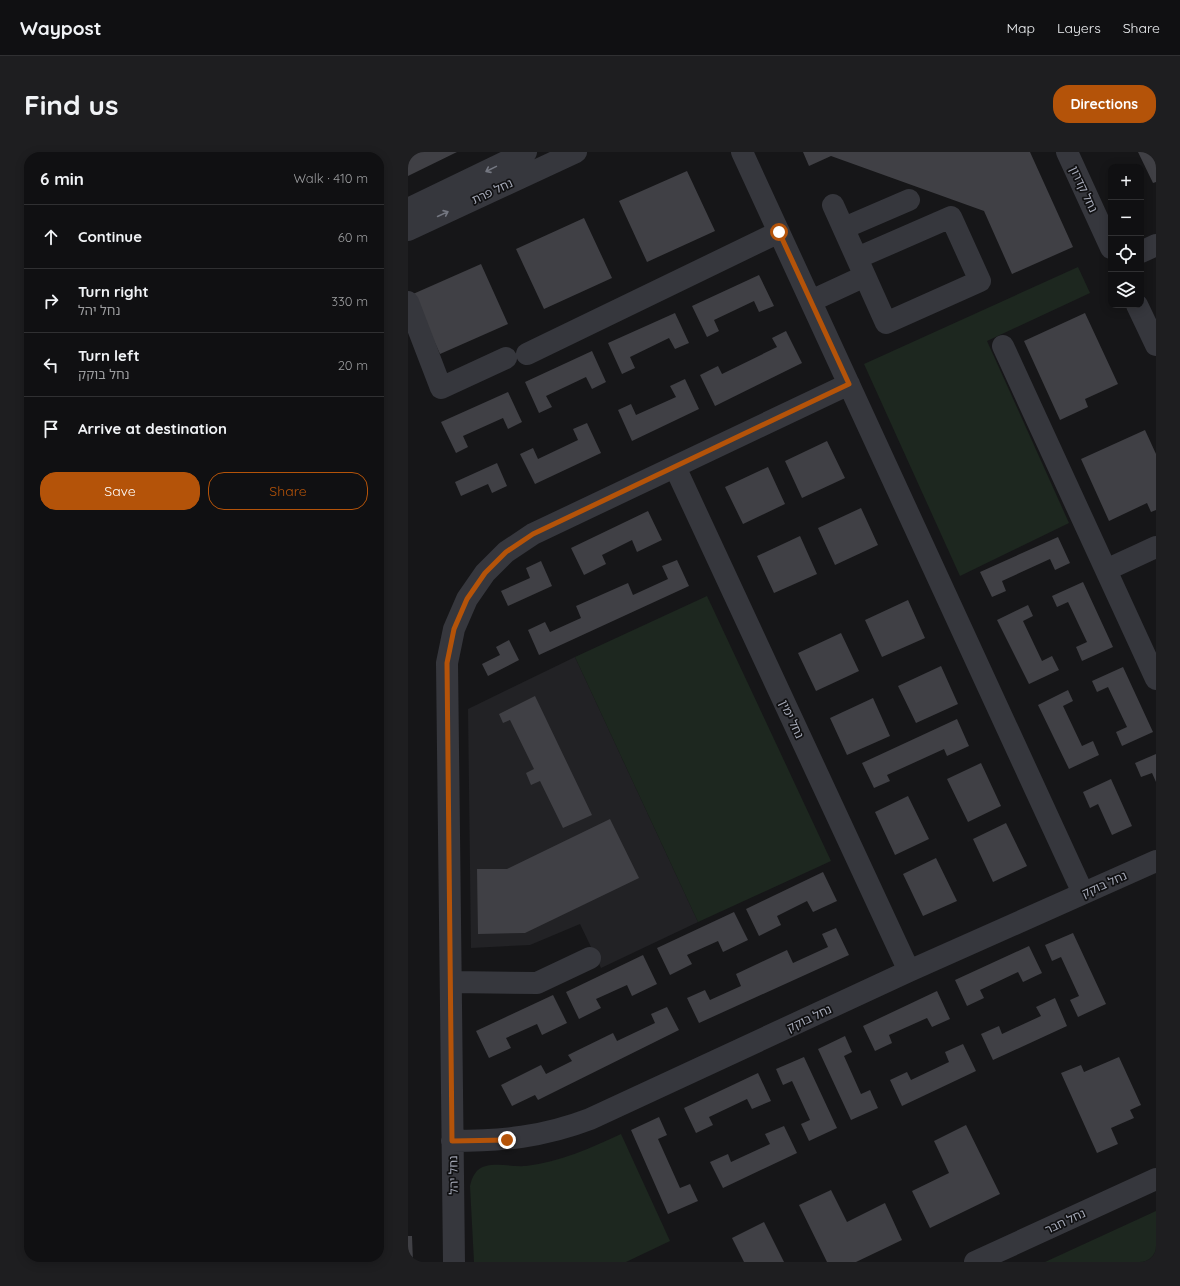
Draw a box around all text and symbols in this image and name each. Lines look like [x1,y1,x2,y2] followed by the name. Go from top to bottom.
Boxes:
[20,16,102,40] text: Waypost
[1006,19,1035,37] text: Map
[1057,19,1101,37] text: Layers
[1123,19,1160,37] text: Share
[1053,85,1156,123] button: Directions
[24,87,118,122] text: Find us
[1067,163,1101,215] street label: נחל קדרון
[1108,164,1144,308] map controls
[1108,164,1144,200] button: +
[485,166,497,173] one-way arrow
[40,168,84,189] text: 6 min
[293,170,368,186] text: Walk · 410 m
[469,175,515,207] street label: נחל פרת
[1108,200,1144,236] button: −
[437,210,449,217] one-way arrow
[770,223,788,241] route start
[40,226,62,248] icon: ahead
[78,227,142,246] text: Continue
[338,229,368,245] text: 60 m
[1108,236,1144,272] button: locate
[1108,272,1144,308] button: layers
[78,282,149,301] text: Turn right
[40,290,62,312] icon: right
[331,293,368,309] text: 330 m
[78,302,120,318] text: נחל יהל
[78,346,140,365] text: Turn left
[40,354,62,376] icon: left
[338,357,368,373] text: 20 m
[78,366,130,382] text: נחל בוקק
[40,418,62,440] icon: arrive
[78,419,227,438] text: Arrive at destination
[40,472,200,510] button: Save
[208,472,368,510] button: Share
[777,697,807,741] street label: נחל ימין
[1079,867,1129,901] street label: נחל בוקק
[784,1001,834,1035] street label: נחל בוקק
[498,1131,516,1149] route end
[445,1155,461,1195] street label: נחל יהל
[1042,1205,1088,1237] street label: נחל חבר

